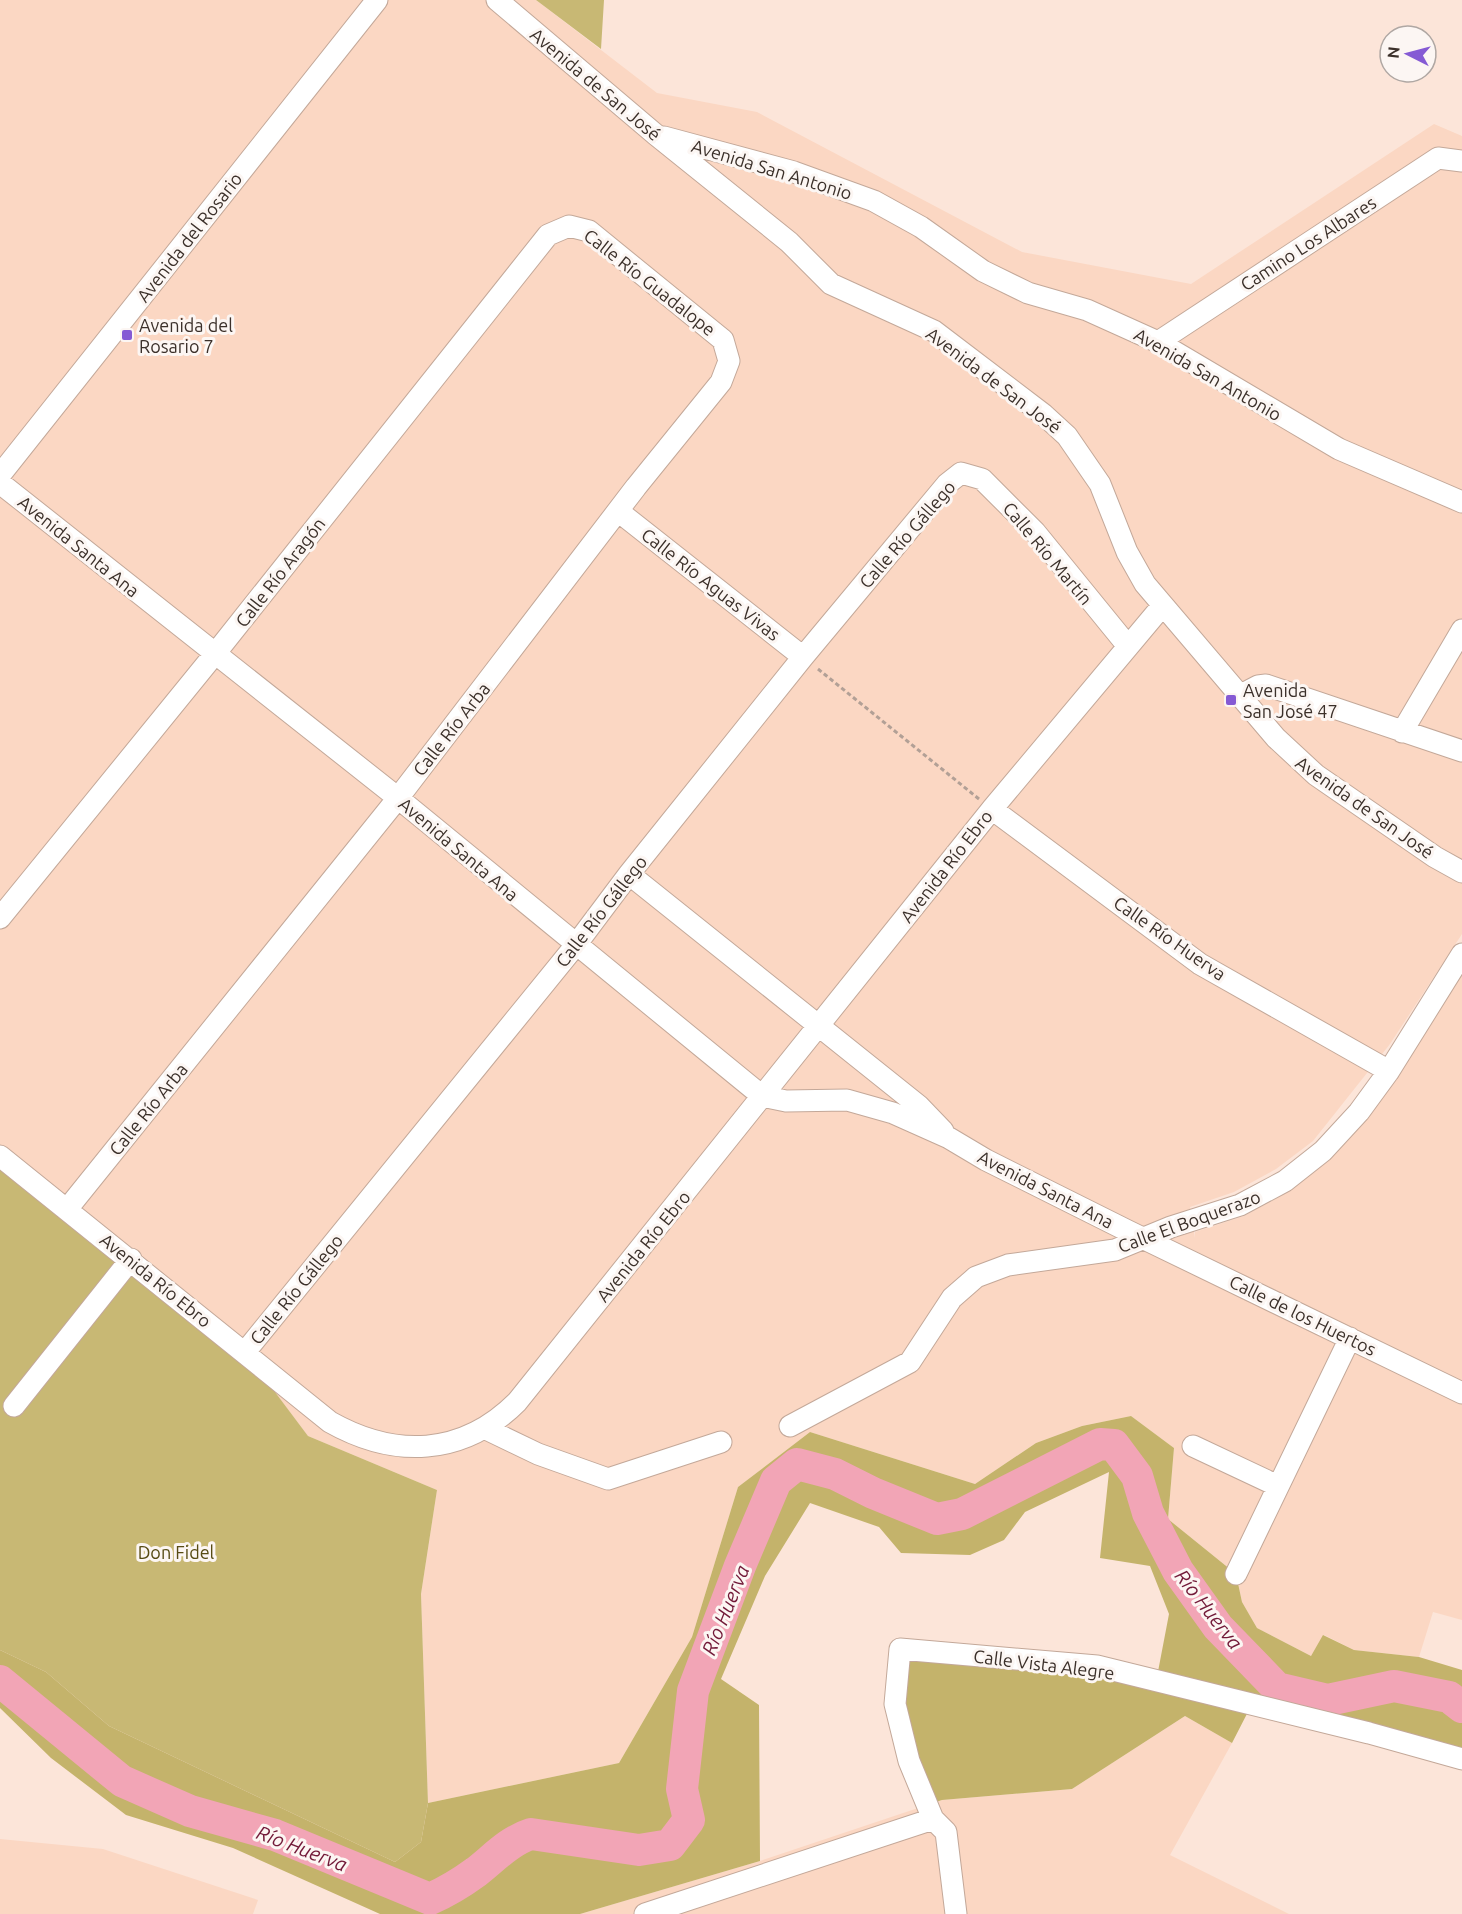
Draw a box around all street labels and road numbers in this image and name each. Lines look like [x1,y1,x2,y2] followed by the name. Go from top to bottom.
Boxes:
[527,24,665,144] street label: Avenida de San José
[689,135,855,203] street label: Avenida San Antonio
[132,168,246,306] street label: Avenida del Rosario
[1236,192,1380,294] street label: Camino Los Albares
[580,225,720,339] street label: Calle Río Guadalope
[923,323,1065,437] street label: Avenida de San José
[1131,324,1285,424] street label: Avenida San Antonio
[855,476,959,592] street label: Calle Río Gállego
[15,491,143,601] street label: Avenida Santa Ana
[999,498,1097,608] street label: Calle Río Martín
[231,513,329,631] street label: Calle Río Aragón
[638,524,784,644] street label: Calle Río Aguas Vivas
[409,679,493,779] street label: Calle Río Arba
[1292,752,1438,862] street label: Avenida de San José
[395,793,523,905] street label: Avenida Santa Ana
[896,806,996,926] street label: Avenida Río Ebro
[551,851,651,971] street label: Calle Río Gállego
[1110,892,1230,984] street label: Calle Río Huerva
[105,1059,191,1159] street label: Calle Río Arba
[975,1146,1117,1232] street label: Avenida Santa Ana
[592,1186,694,1306] street label: Avenida Río Ebro
[1115,1186,1263,1256] street label: Calle El Boquerazo
[96,1229,216,1331] street label: Avenida Río Ebro
[246,1230,346,1348] street label: Calle Río Gállego
[1226,1271,1380,1359] street label: Calle de los Huertos
[972,1645,1116,1683] street label: Calle Vista Alegre

